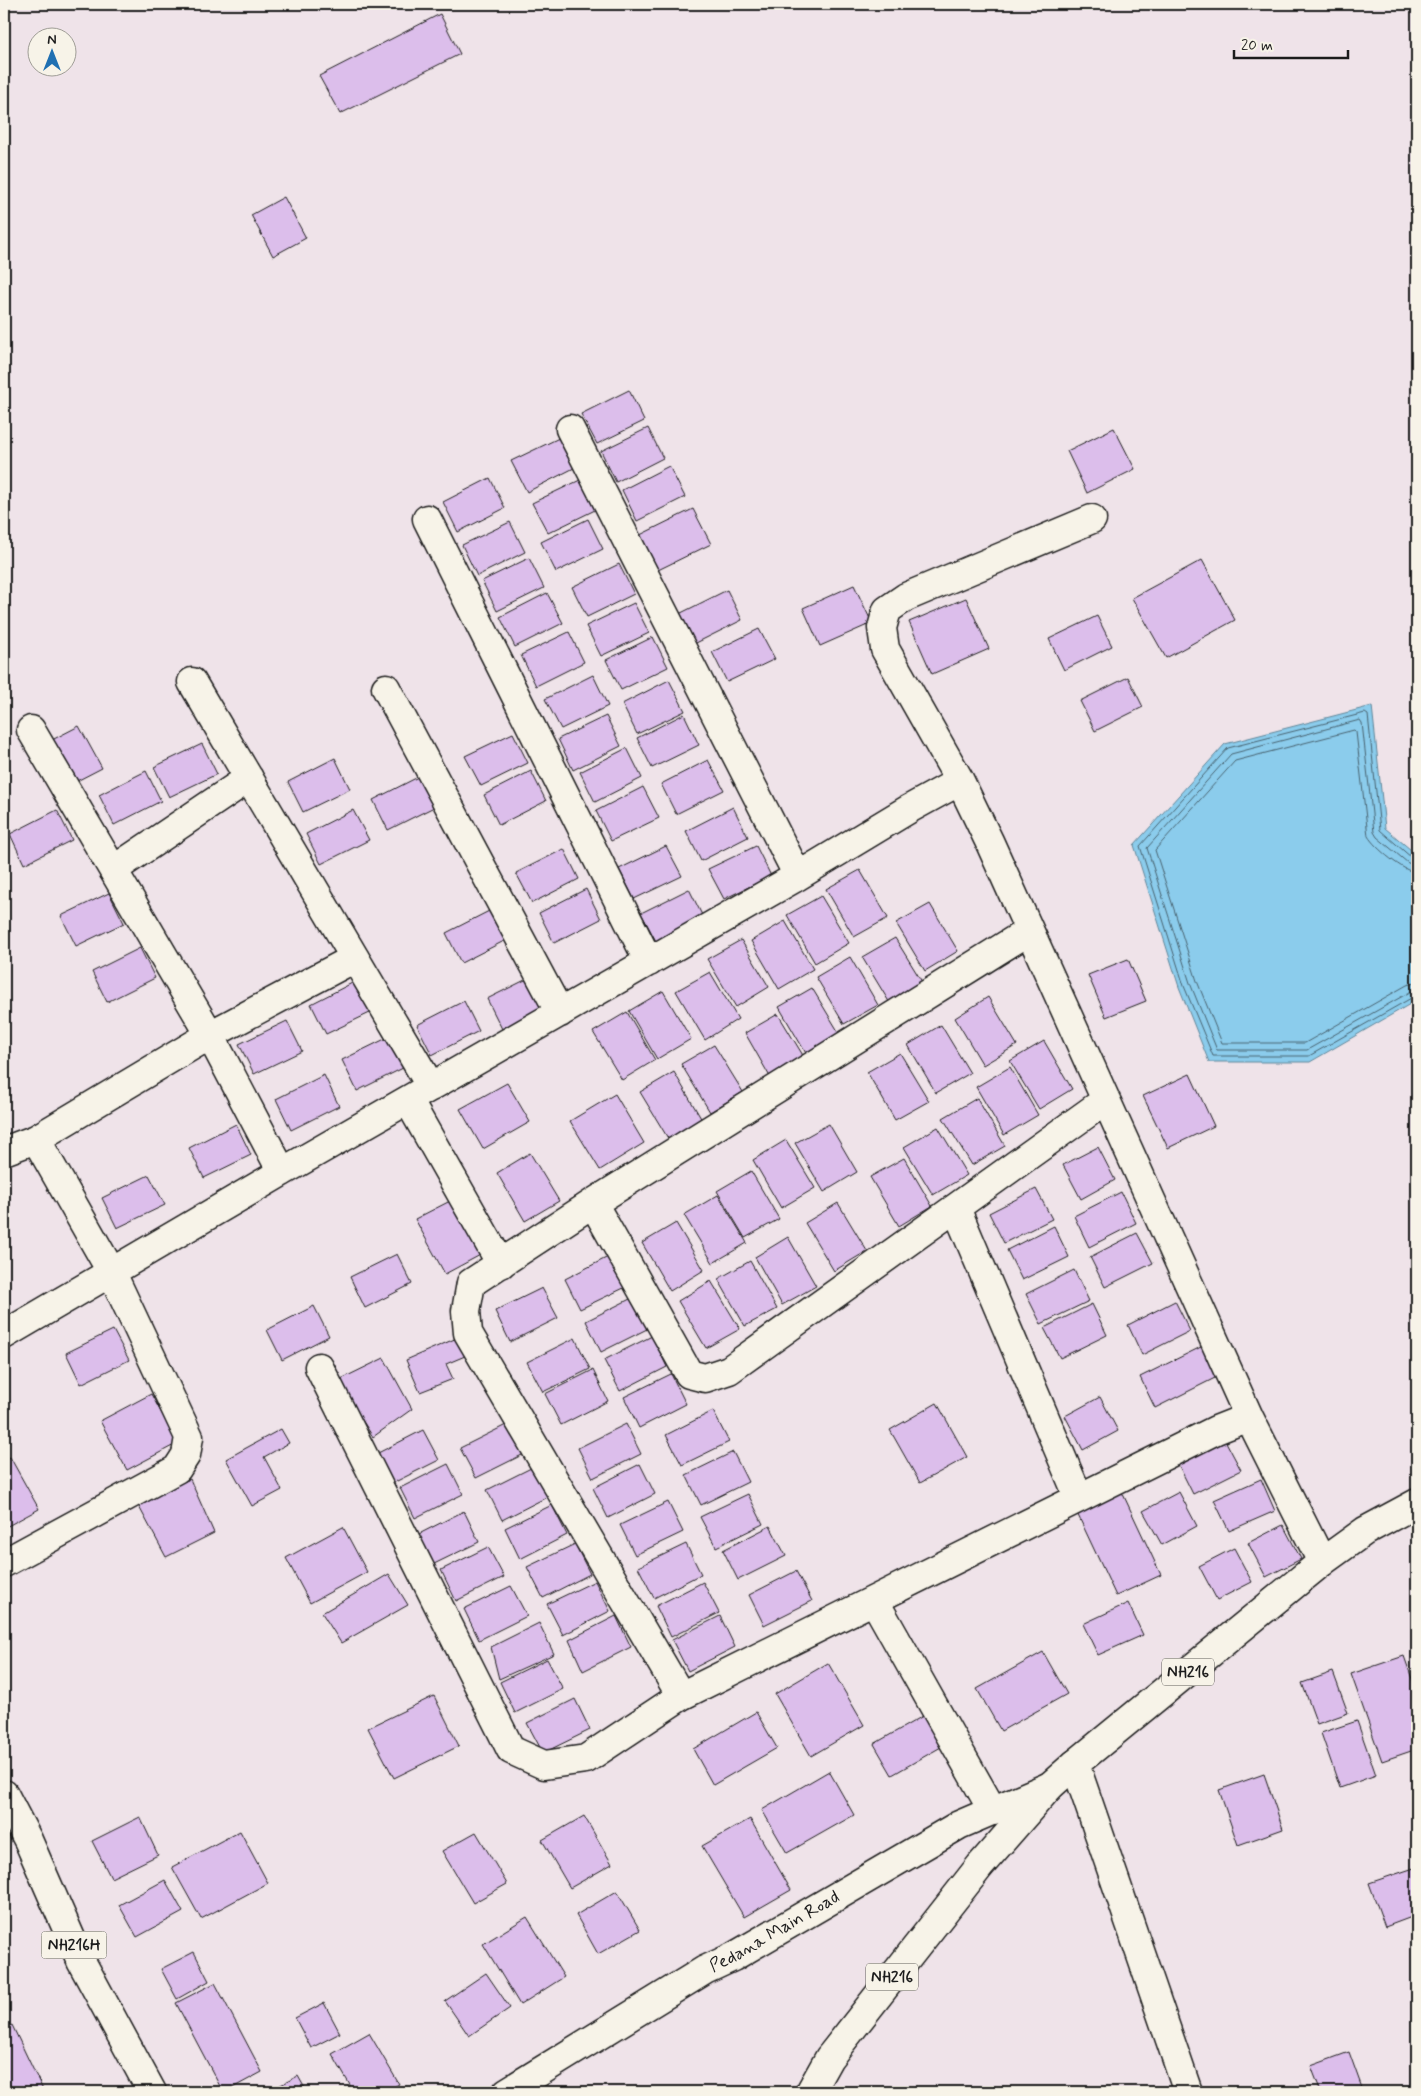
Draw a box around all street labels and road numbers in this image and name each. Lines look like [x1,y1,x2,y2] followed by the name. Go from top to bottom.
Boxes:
[1162,1658,1214,1685] road number: NH216
[706,1885,844,1978] street label: Pedana Main Road
[42,1932,106,1958] road number: NH216H
[866,1964,918,1990] road number: NH216

